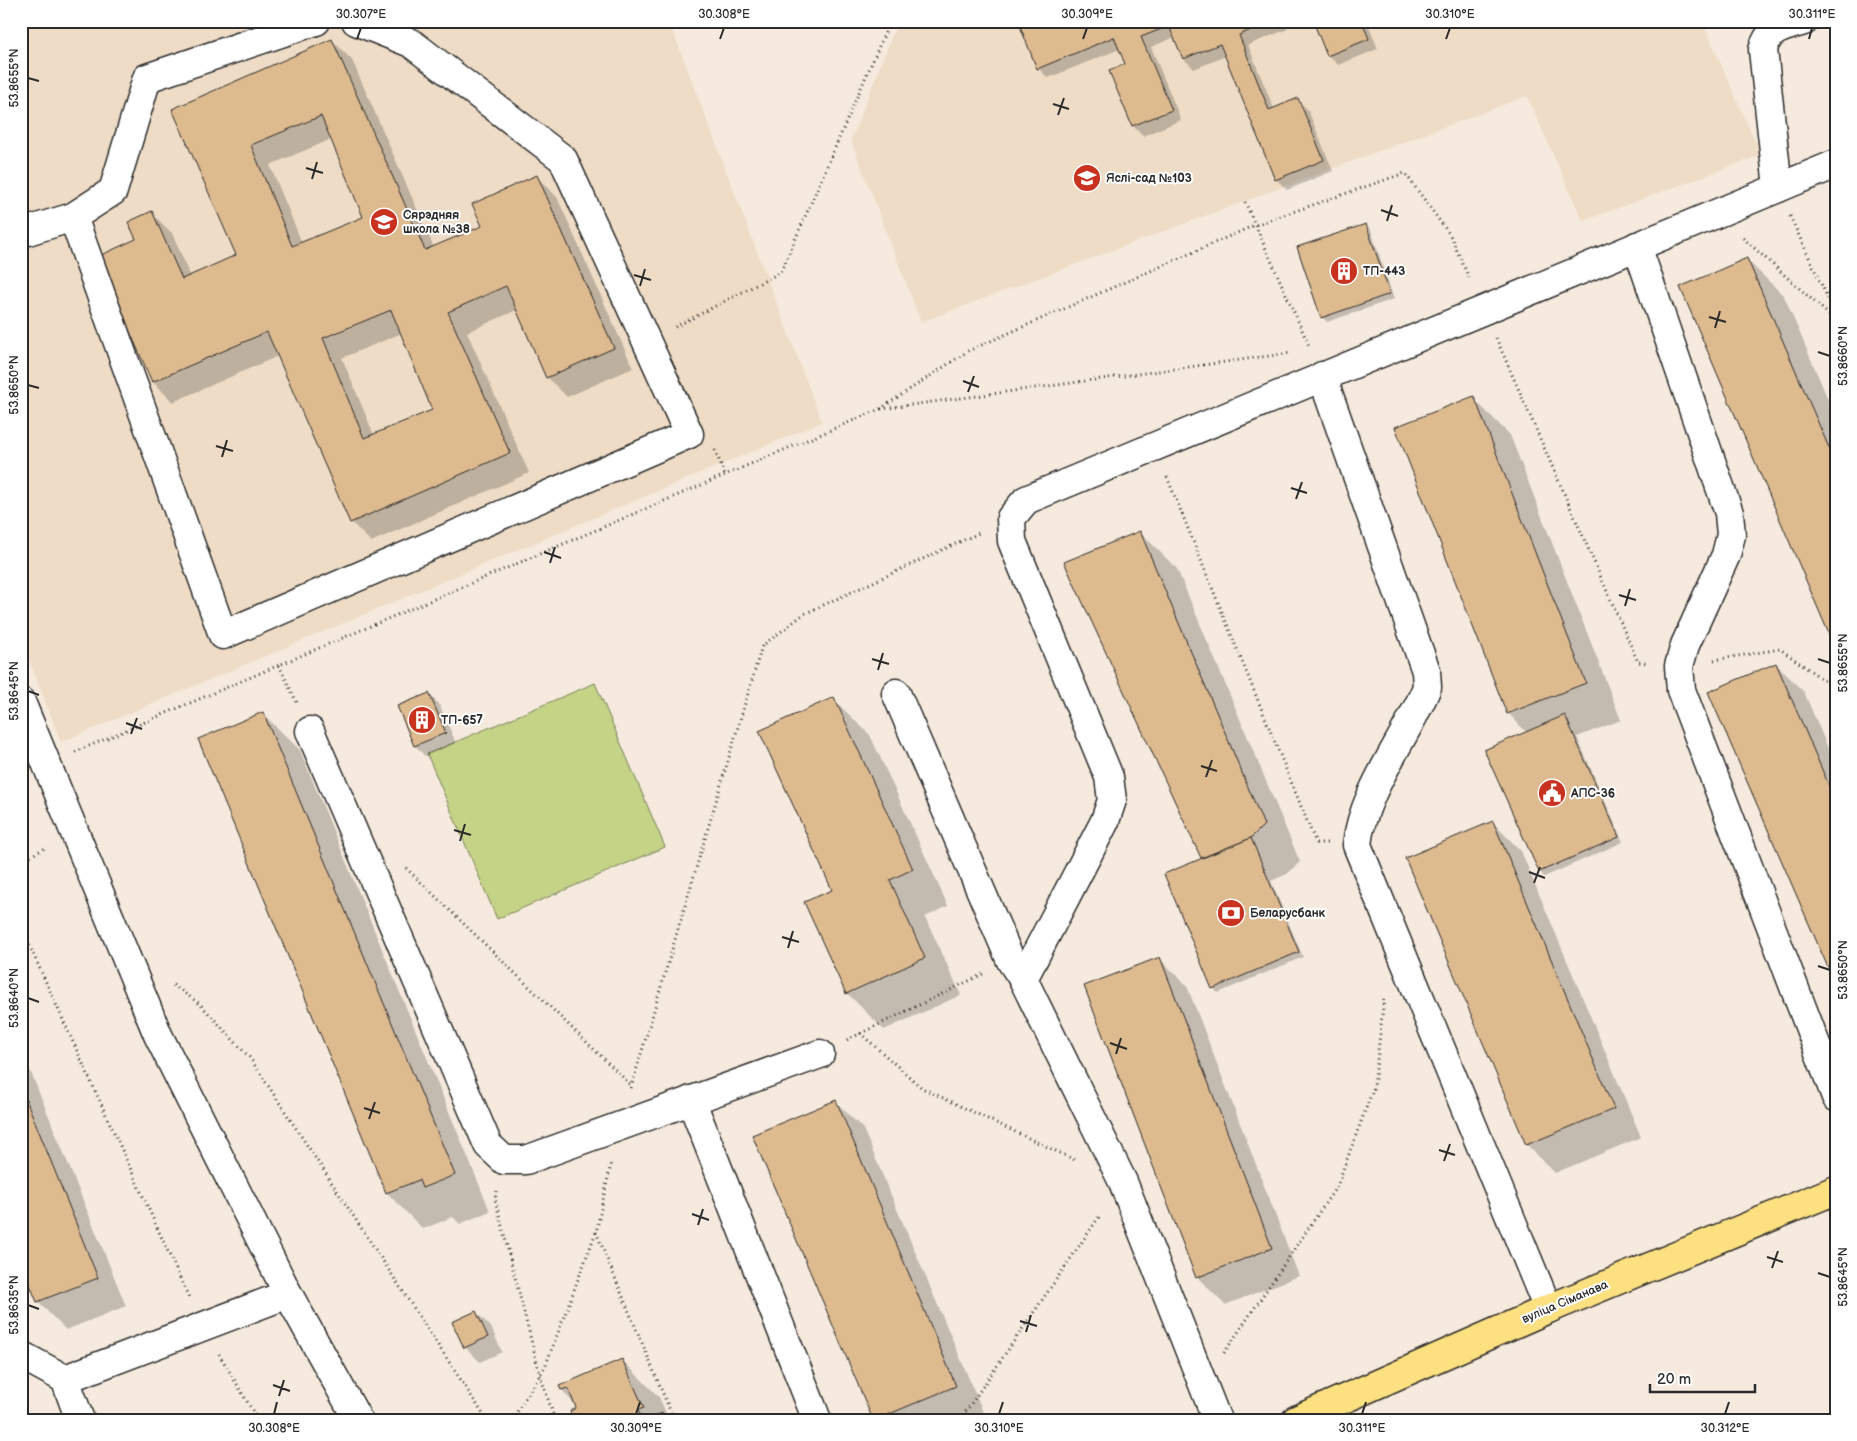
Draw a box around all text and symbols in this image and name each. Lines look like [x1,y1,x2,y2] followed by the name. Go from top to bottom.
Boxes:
[336,7,386,22] text: 30.307°E
[698,7,750,22] text: 30.308°E
[1061,7,1113,22] text: 30.309°E
[1425,7,1475,22] text: 30.310°E
[1789,7,1836,22] text: 30.311°E
[7,48,22,108] text: 53.8655°N
[1072,163,1102,193] school or university icon: Яслі-сад №103
[1106,171,1192,186] place label: Яслі-сад №103
[369,207,399,237] school or university icon: Сярэдняя школа №38
[403,208,470,237] place label: Сярэдняя школа №38
[1329,256,1359,286] building icon: ТП-443
[1363,264,1405,279] place label: ТП-443
[1836,326,1851,386] text: 53.8660°N
[7,355,22,415] text: 53.8650°N
[1836,633,1851,693] text: 53.8655°N
[7,661,22,721] text: 53.8645°N
[407,705,437,735] building icon: ТП-657
[441,713,483,728] place label: ТП-657
[1537,778,1567,808] public building icon: АПС-36
[1570,786,1615,801] place label: АПС-36
[1216,898,1246,928] bank icon: Беларусбанк
[1250,906,1326,921] place label: Беларусбанк
[1836,940,1851,1000] text: 53.8650°N
[7,968,22,1028] text: 53.8640°N
[1836,1247,1851,1307] text: 53.8645°N
[7,1275,22,1335] text: 53.8635°N
[1520,1277,1610,1327] street label: вуліца Сіманава
[1650,1361,1754,1393] scale bar
[1657,1370,1691,1389] text: 20 m
[248,1421,300,1436] text: 30.308°E
[610,1421,662,1436] text: 30.309°E
[974,1421,1024,1436] text: 30.310°E
[1339,1421,1386,1436] text: 30.311°E
[1701,1421,1750,1436] text: 30.312°E

